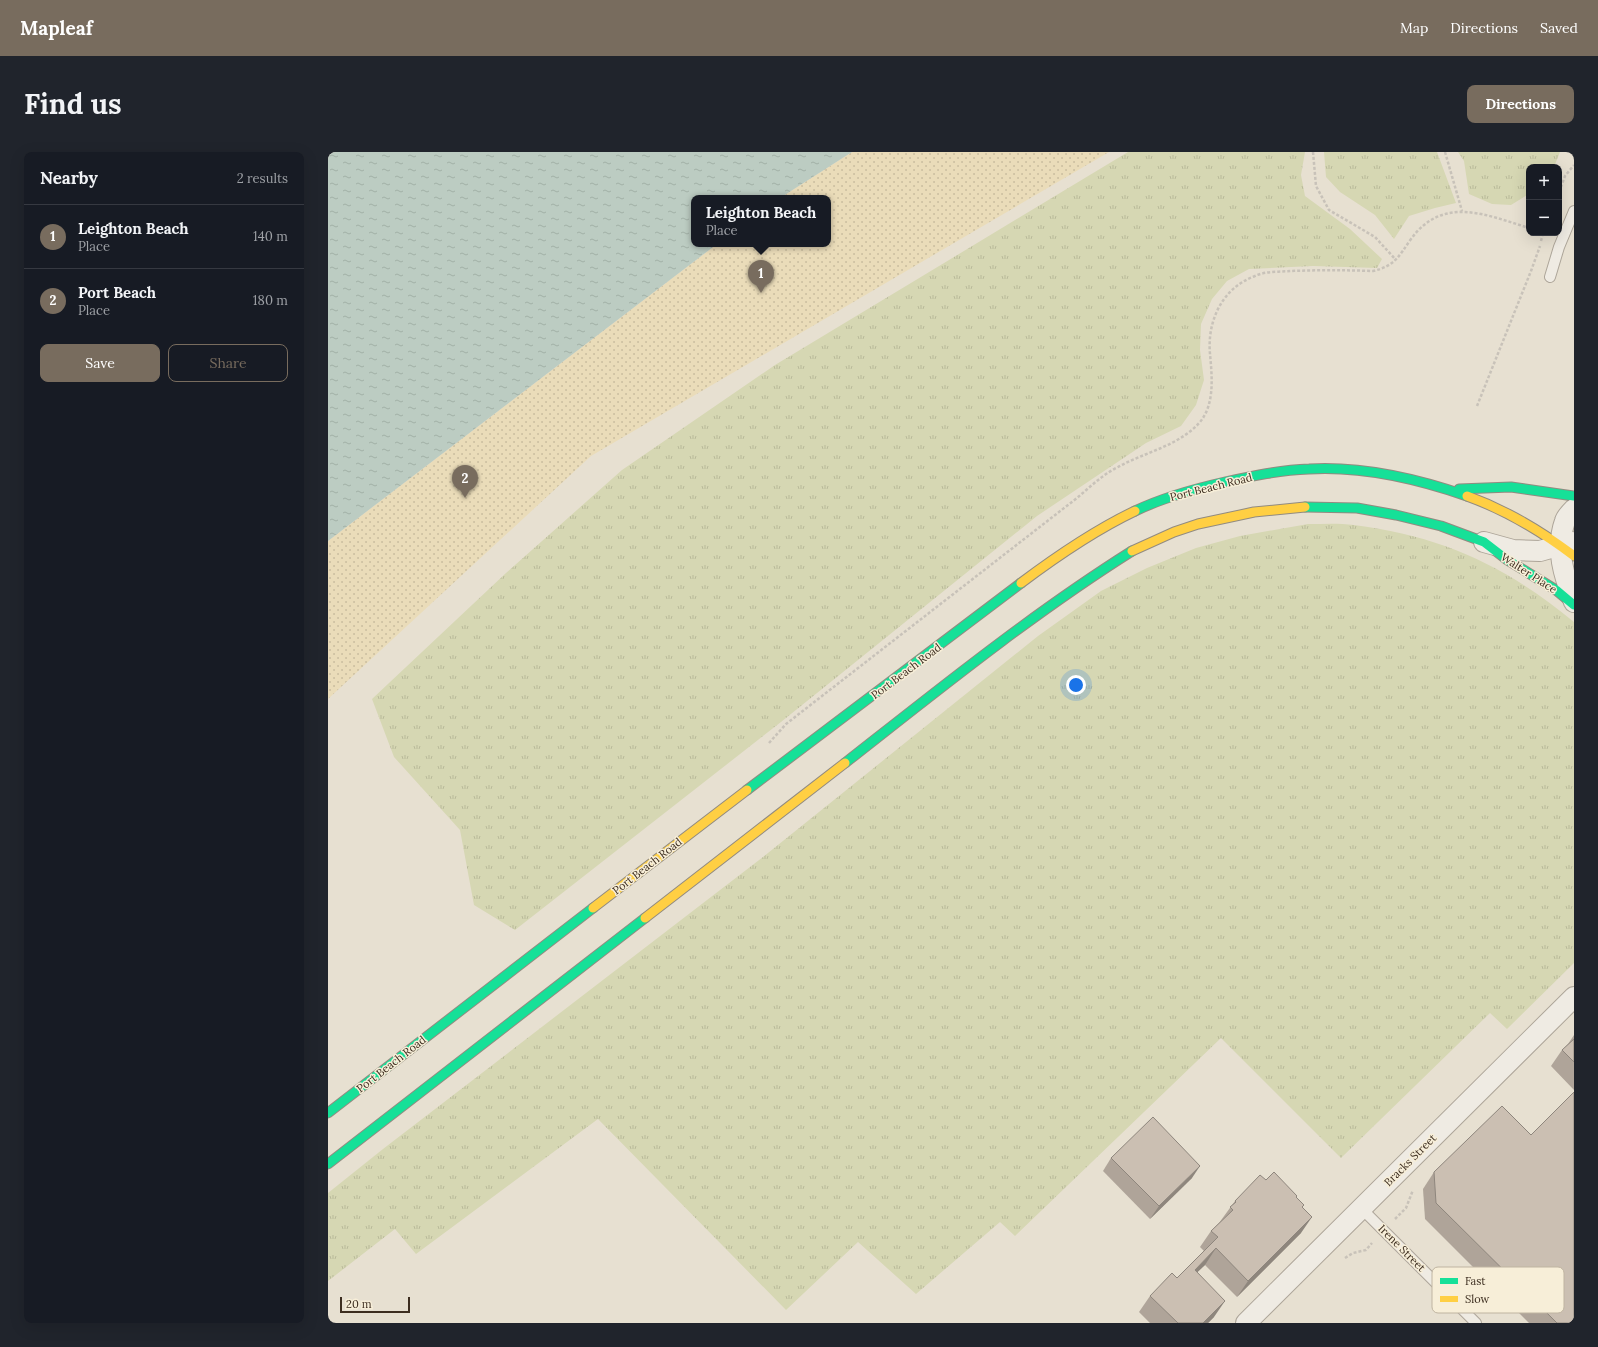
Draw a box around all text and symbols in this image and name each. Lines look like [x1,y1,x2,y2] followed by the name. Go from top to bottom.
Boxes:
[20,16,93,40] text: Mapleaf
[1400,19,1428,37] text: Map
[1450,19,1518,37] text: Directions
[1540,19,1578,37] text: Saved
[1467,85,1574,123] button: Directions
[24,86,122,122] text: Find us
[1526,164,1562,236] map controls
[1526,164,1562,200] button: +
[40,167,98,189] text: Nearby
[237,170,288,187] text: 2 results
[691,195,831,247] popup
[1526,200,1562,236] button: −
[706,203,816,222] text: Leighton Beach
[78,219,189,238] text: Leighton Beach
[706,222,738,239] text: Place
[50,228,56,245] text: 1
[253,228,288,245] text: 140 m
[78,238,110,255] text: Place
[748,260,774,293] pin: 1
[78,283,156,302] text: Port Beach
[50,292,56,309] text: 2
[253,292,288,309] text: 180 m
[78,302,110,319] text: Place
[40,344,160,382] button: Save
[168,344,288,382] button: Share
[452,465,478,498] pin: 2
[1168,470,1254,504] street label: Port Beach Road
[1498,550,1560,596] street label: Walter Place
[868,640,944,702] street label: Port Beach Road
[1066,675,1086,695] your location
[609,834,685,897] street label: Port Beach Road
[353,1032,429,1095] street label: Port Beach Road
[1381,1130,1440,1189] street label: Bracks Street
[1375,1221,1429,1275] street label: Irene Street
[1432,1267,1564,1313] legend
[1465,1274,1486,1288] text: Fast
[1465,1292,1490,1306] text: Slow
[340,1295,410,1314] scale bar
[346,1297,371,1311] text: 20 m

